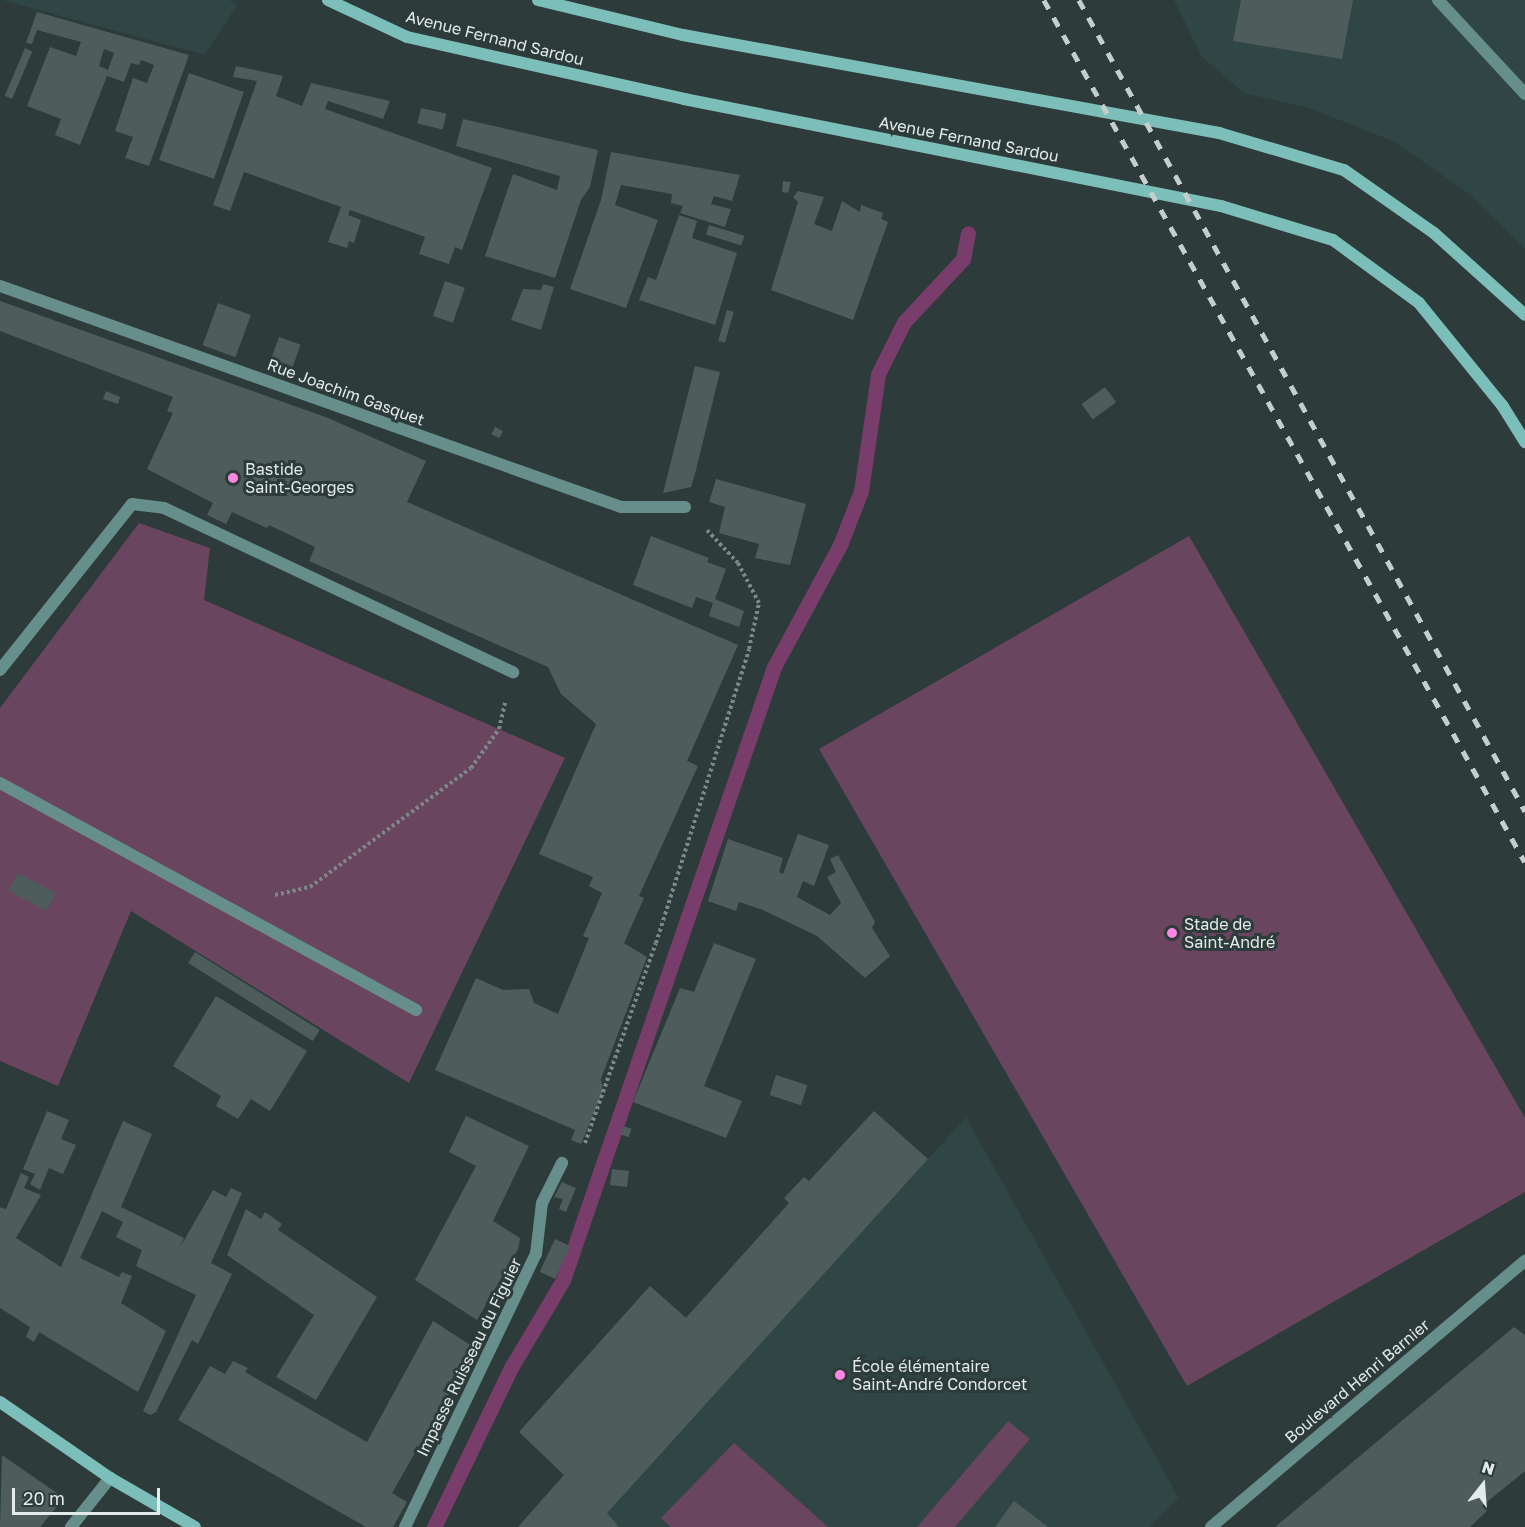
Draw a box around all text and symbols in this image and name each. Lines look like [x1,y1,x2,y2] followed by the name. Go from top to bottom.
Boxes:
[404,7,586,69] street label: Avenue Fernand Sardou
[878,112,1060,166] street label: Avenue Fernand Sardou
[265,355,427,429] street label: Rue Joachim Gasquet
[245,459,354,497] place label: Bastide Saint-Georges
[226,471,240,485] marker: Bastide Saint-Georges
[1184,914,1275,952] place label: Stade de Saint-André
[1165,926,1179,940] marker: Stade de Saint-André
[412,1255,526,1459] street label: Impasse Ruisseau du Figuier
[1281,1315,1433,1447] street label: Boulevard Henri Barnier
[852,1356,1027,1394] place label: École élémentaire Saint-André Condorcet
[833,1368,847,1382] marker: École élémentaire Saint-André Condorcet
[1453,1455,1513,1515] north arrow
[1480,1456,1497,1479] text: N
[15,1476,164,1514] scale bar
[23,1487,65,1509] text: 20 m

